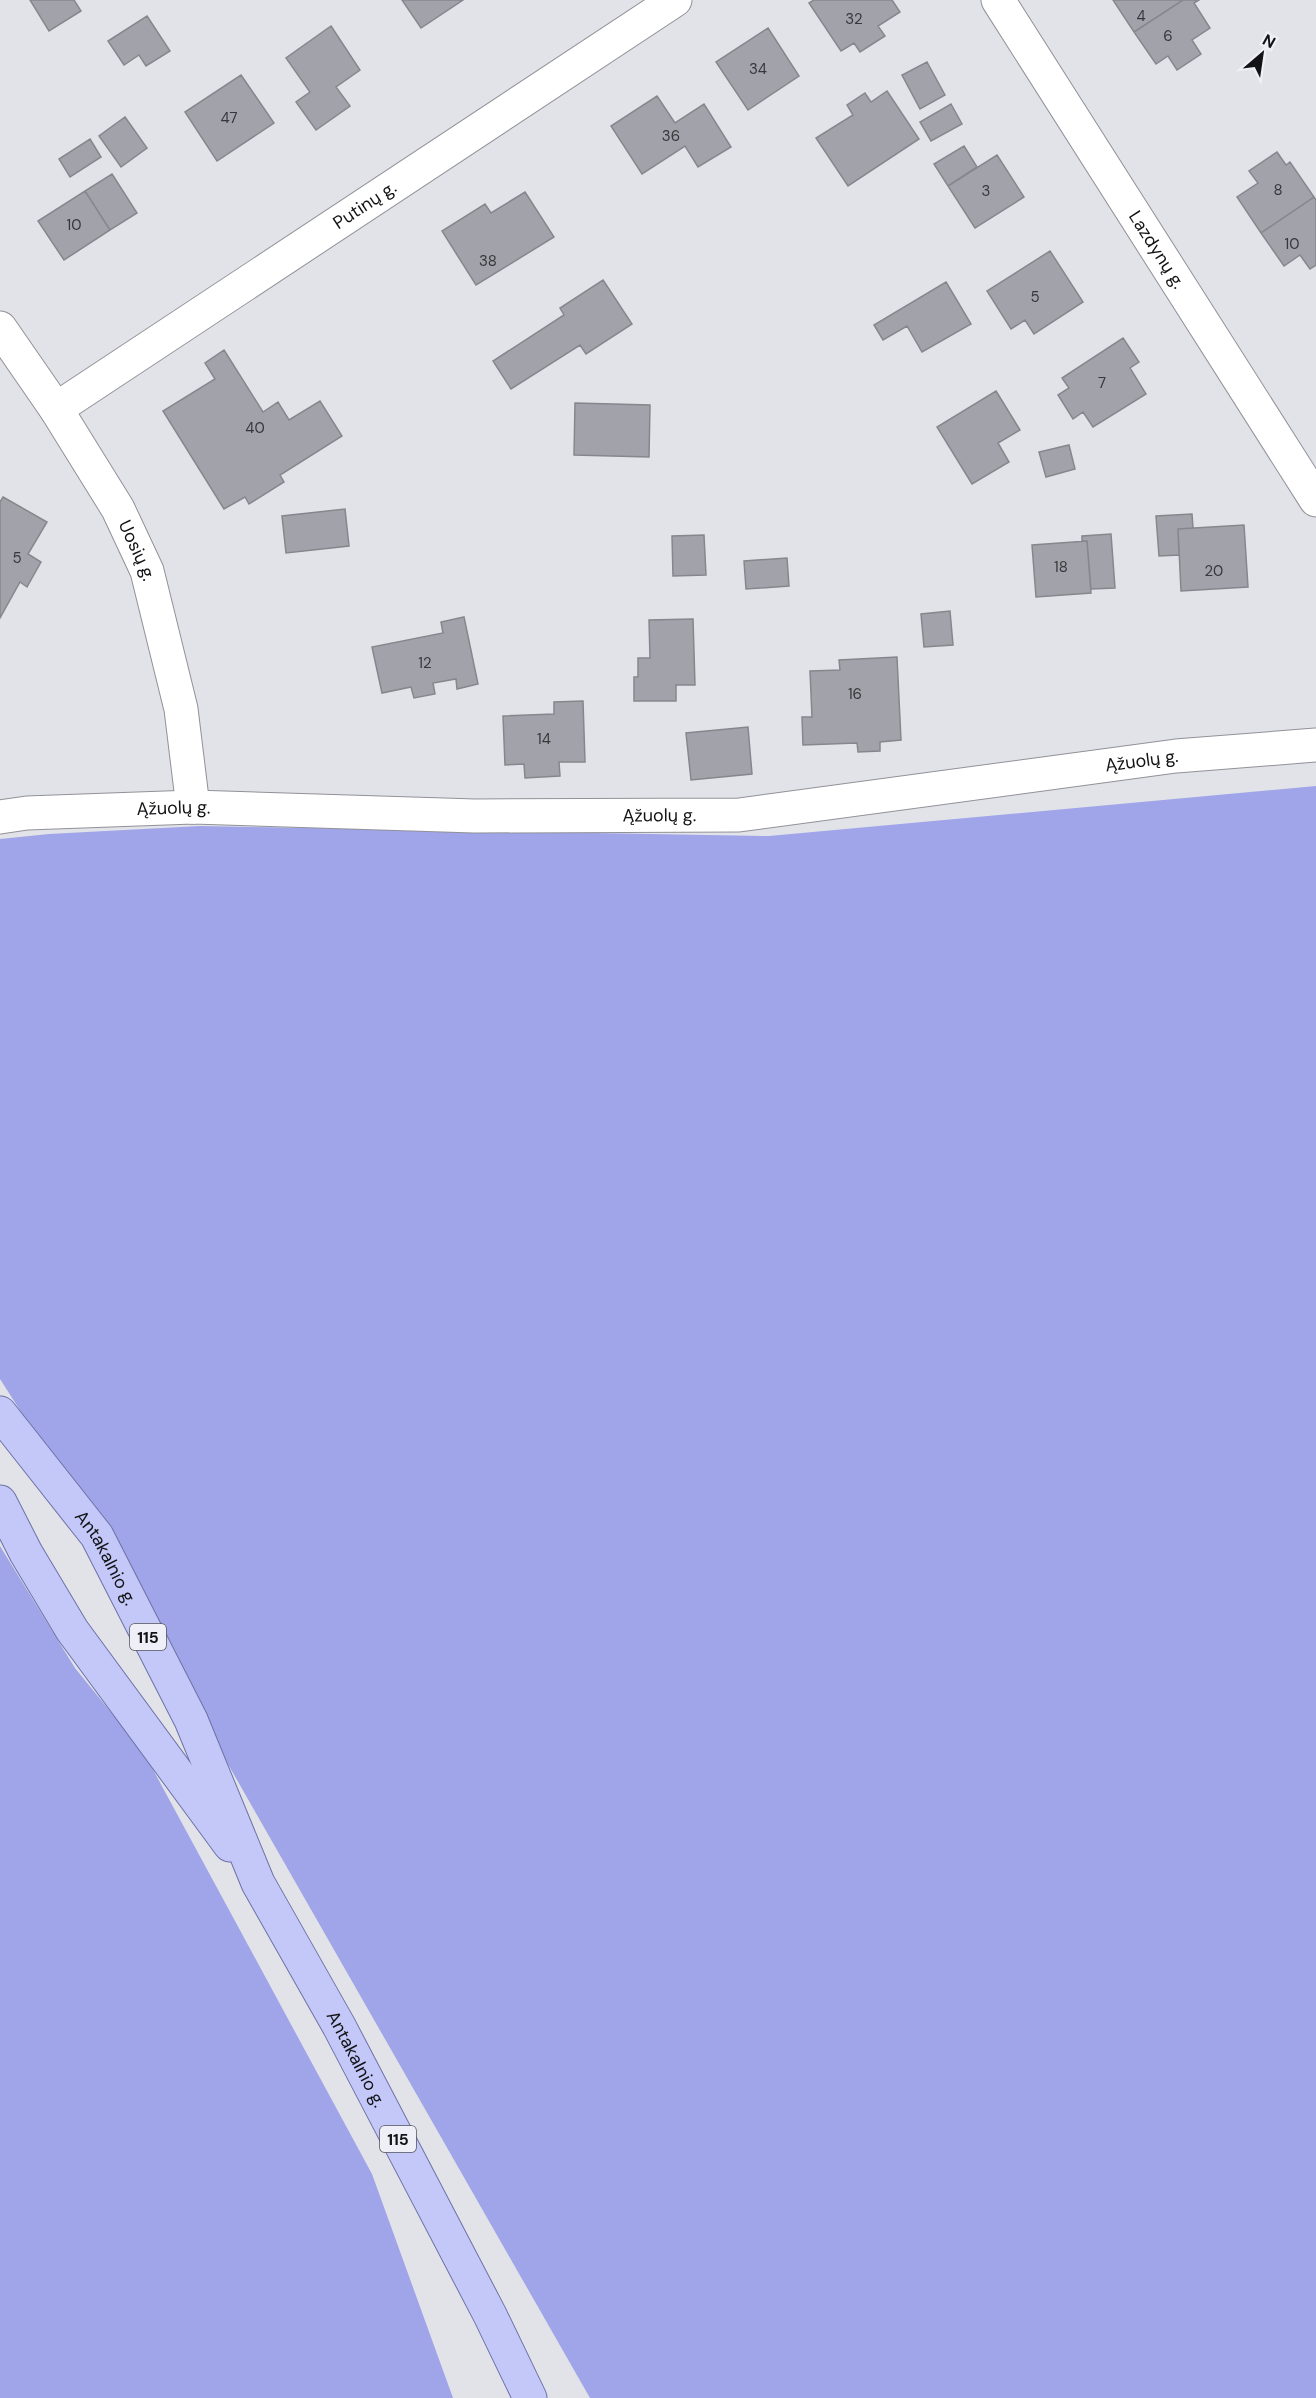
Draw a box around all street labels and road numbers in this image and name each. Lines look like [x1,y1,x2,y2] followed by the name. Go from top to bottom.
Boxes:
[328,175,401,235] street label: Putinų g.
[1123,206,1191,293] street label: Lazdynų g.
[113,516,161,583] street label: Uosių g.
[1104,744,1179,777] street label: Ąžuolų g.
[136,795,211,821] street label: Ąžuolų g.
[622,803,696,827] street label: Ąžuolų g.
[69,1505,142,1609] street label: Antakalnio g.
[130,1624,166,1650] road number: 115
[321,2006,391,2111] street label: Antakalnio g.
[380,2126,416,2152] road number: 115

